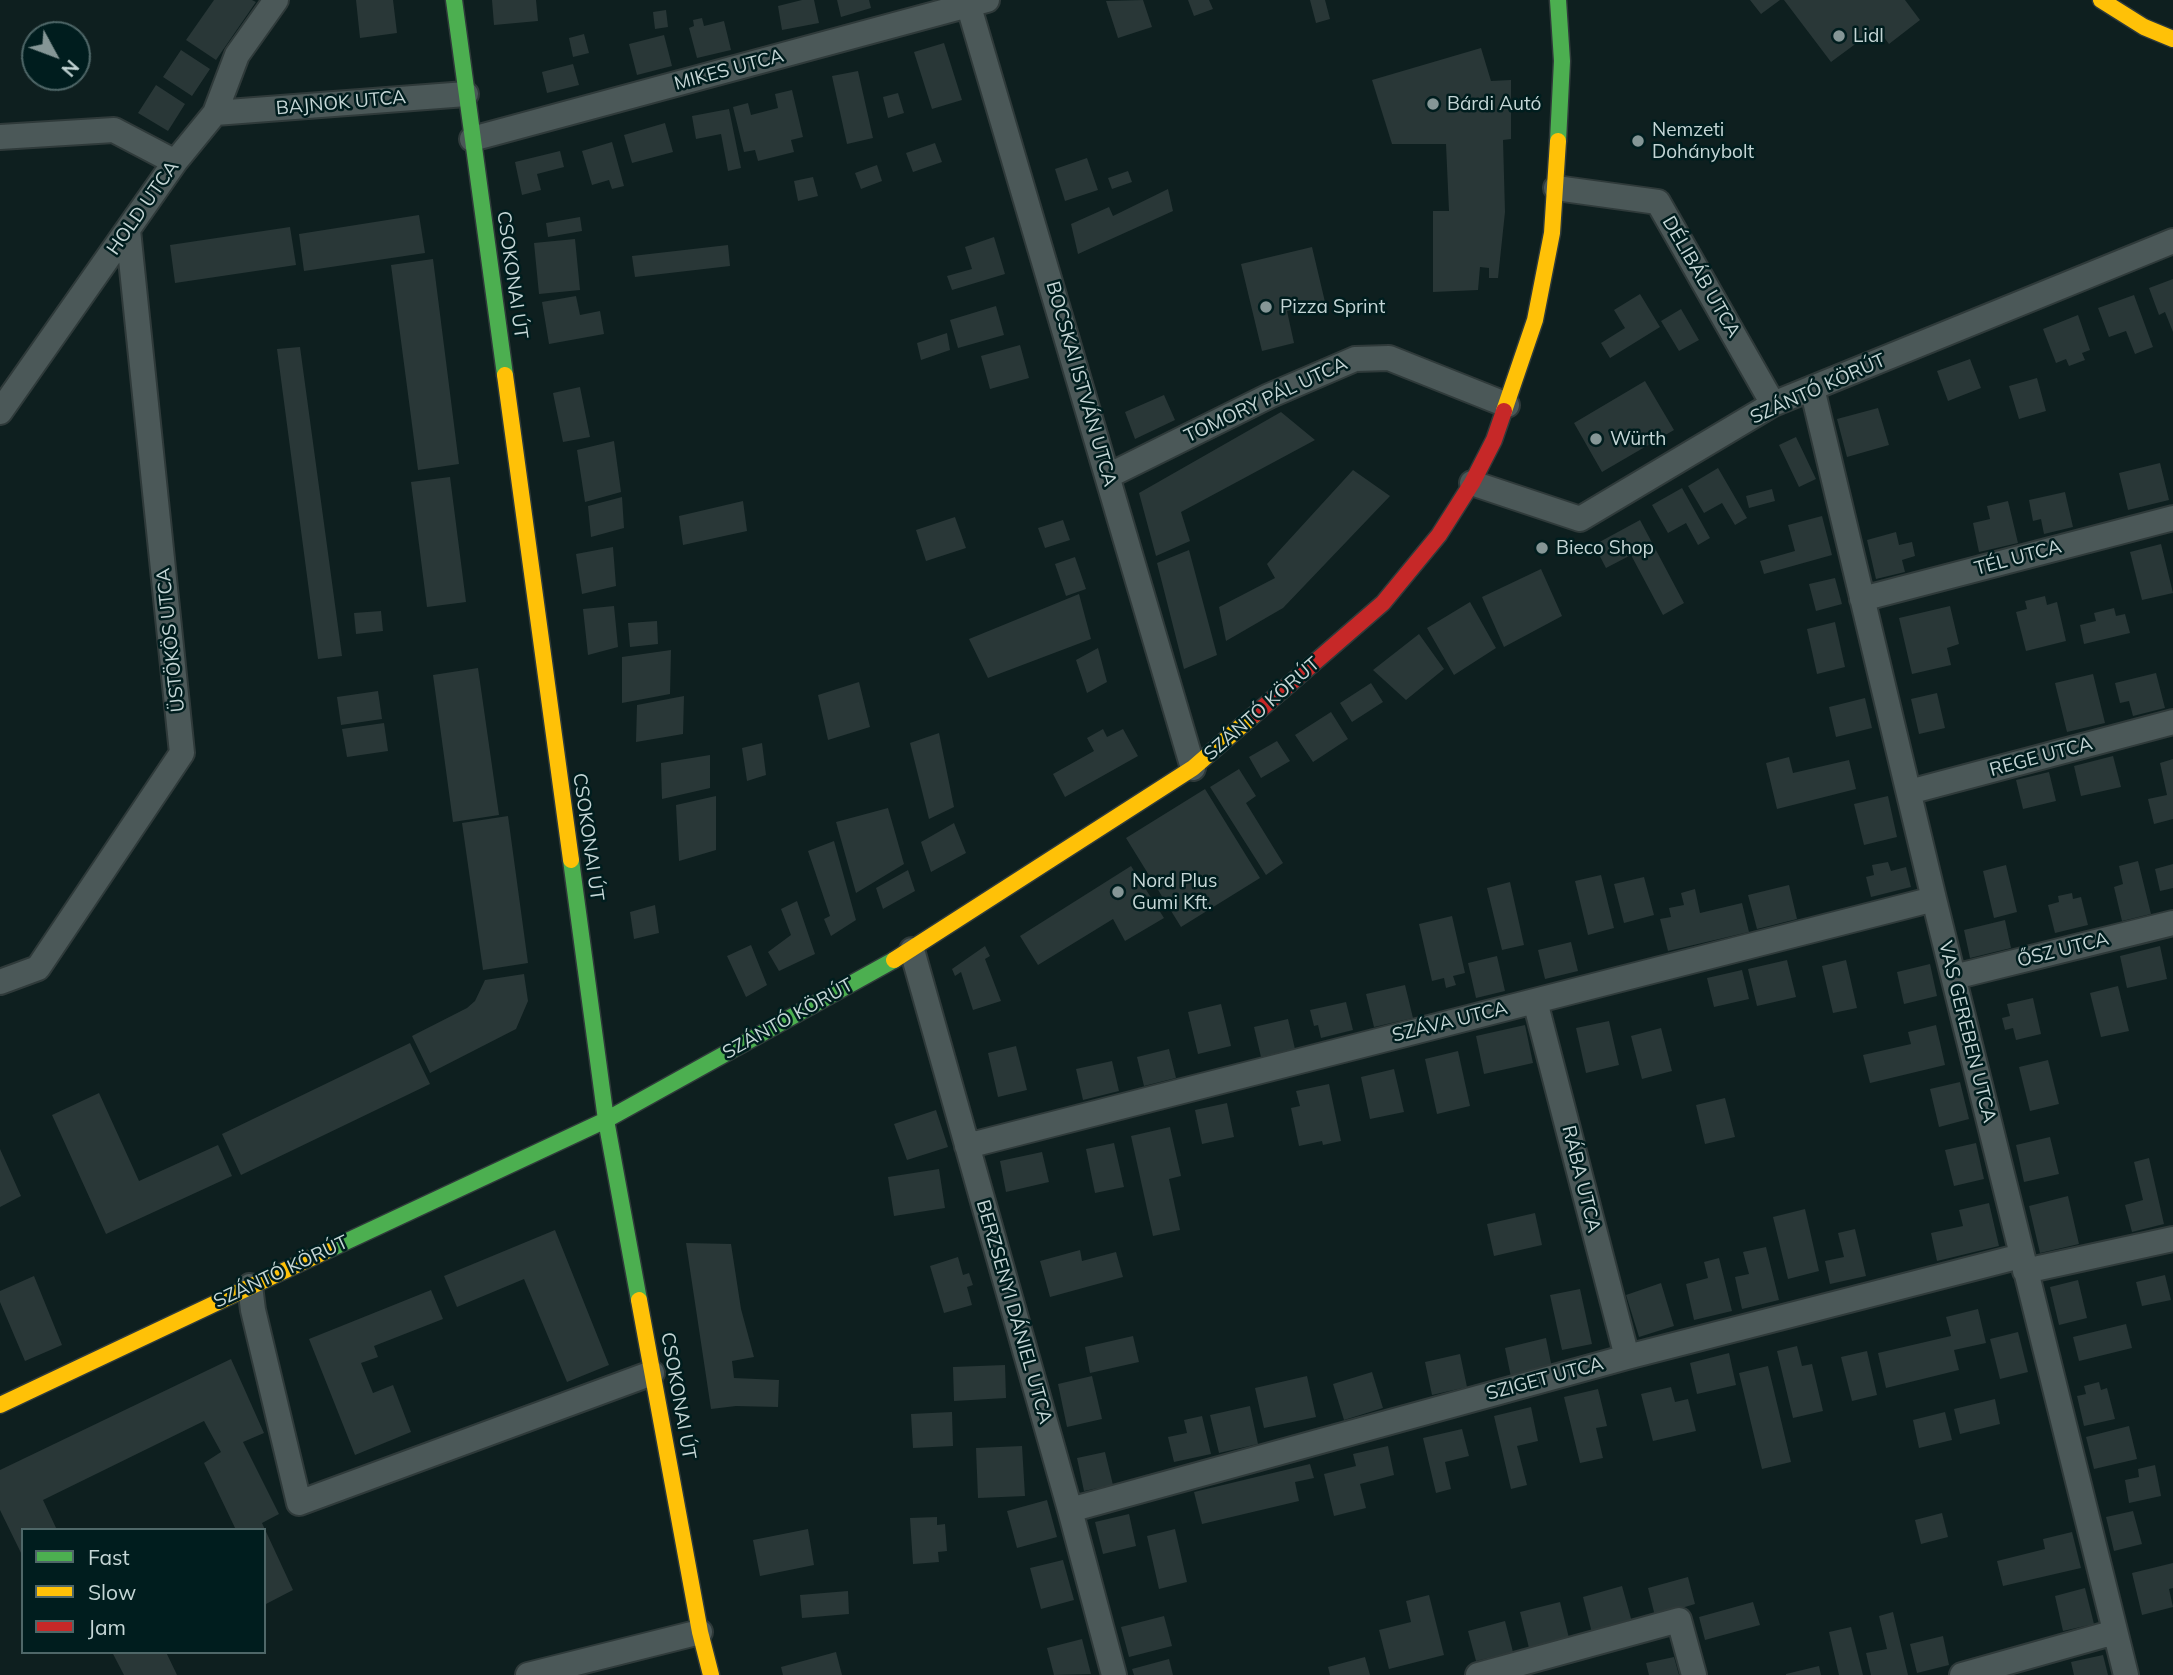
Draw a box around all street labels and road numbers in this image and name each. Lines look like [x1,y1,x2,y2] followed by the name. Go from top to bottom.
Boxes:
[672,44,786,96] street label: MIKES UTCA
[275,86,407,120] street label: BAJNOK UTCA
[102,156,184,260] street label: HOLD UTCA
[492,210,532,340] street label: CSOKONAI ÚT
[1657,212,1745,342] street label: DÉLIBÁB UTCA
[1041,279,1121,489] street label: BOCSKAI ISTVÁN UTCA
[1747,349,1889,429] street label: SZÁNTÓ KÖRÚT
[1181,352,1351,448] street label: TOMORY PÁL UTCA
[1972,535,2064,581] street label: TÉL UTCA
[152,567,190,713] street label: ÜSTÖKÖS UTCA
[1199,653,1325,765] street label: SZÁNTÓ KÖRÚT
[1987,732,2095,782] street label: REGE UTCA
[568,772,608,902] street label: CSOKONAI ÚT
[2015,928,2111,972] street label: ŐSZ UTCA
[1933,939,2001,1125] street label: VAS GEREBEN UTCA
[719,974,857,1064] street label: SZÁNTÓ KÖRÚT
[1390,997,1510,1047] street label: SZÁVA UTCA
[1557,1123,1605,1235] street label: RÁBA UTCA
[971,1197,1057,1427] street label: BERZSENYI DÁNIEL UTCA
[210,1231,352,1313] street label: SZÁNTÓ KÖRÚT
[656,1331,700,1461] street label: CSOKONAI ÚT
[1484,1352,1606,1406] street label: SZIGET UTCA

